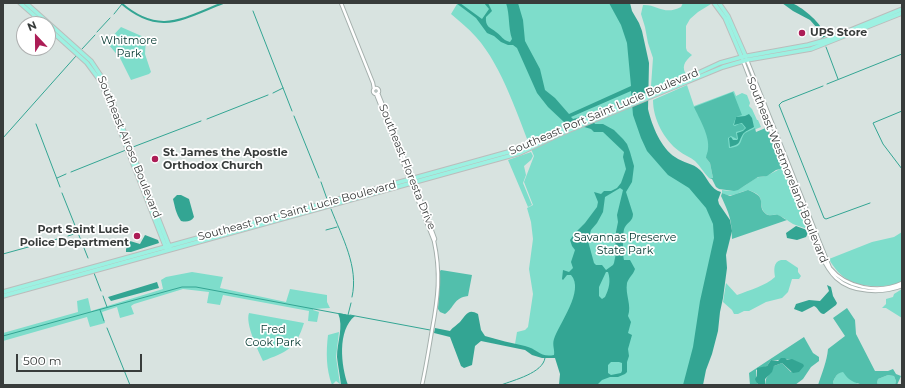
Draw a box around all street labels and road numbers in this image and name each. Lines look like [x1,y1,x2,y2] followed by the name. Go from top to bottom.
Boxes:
[507,66,701,158] street label: Southeast Port Saint Lucie Boulevard
[94,74,164,220] street label: Southeast Airoso Boulevard
[744,75,830,265] street label: Southeast Westmoreland Boulevard
[376,102,438,232] street label: Southeast Floresta Drive
[196,178,398,244] street label: Southeast Port Saint Lucie Boulevard

